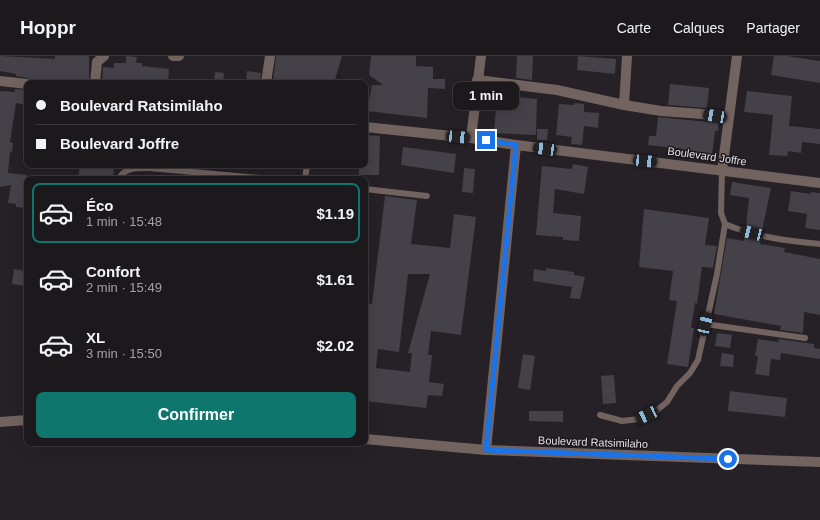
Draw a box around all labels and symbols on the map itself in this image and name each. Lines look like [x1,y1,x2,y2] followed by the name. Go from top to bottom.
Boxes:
[453,82,519,110] callout: 1 min
[702,108,728,124] car
[446,130,470,144] car
[477,131,495,149] route end
[532,142,558,156] car
[667,144,747,168] street label: Boulevard Joffre
[633,154,657,168] car
[739,224,765,242] car
[696,311,714,337] car
[634,404,660,426] car
[538,434,648,450] street label: Boulevard Ratsimilaho
[719,450,737,468] route start

